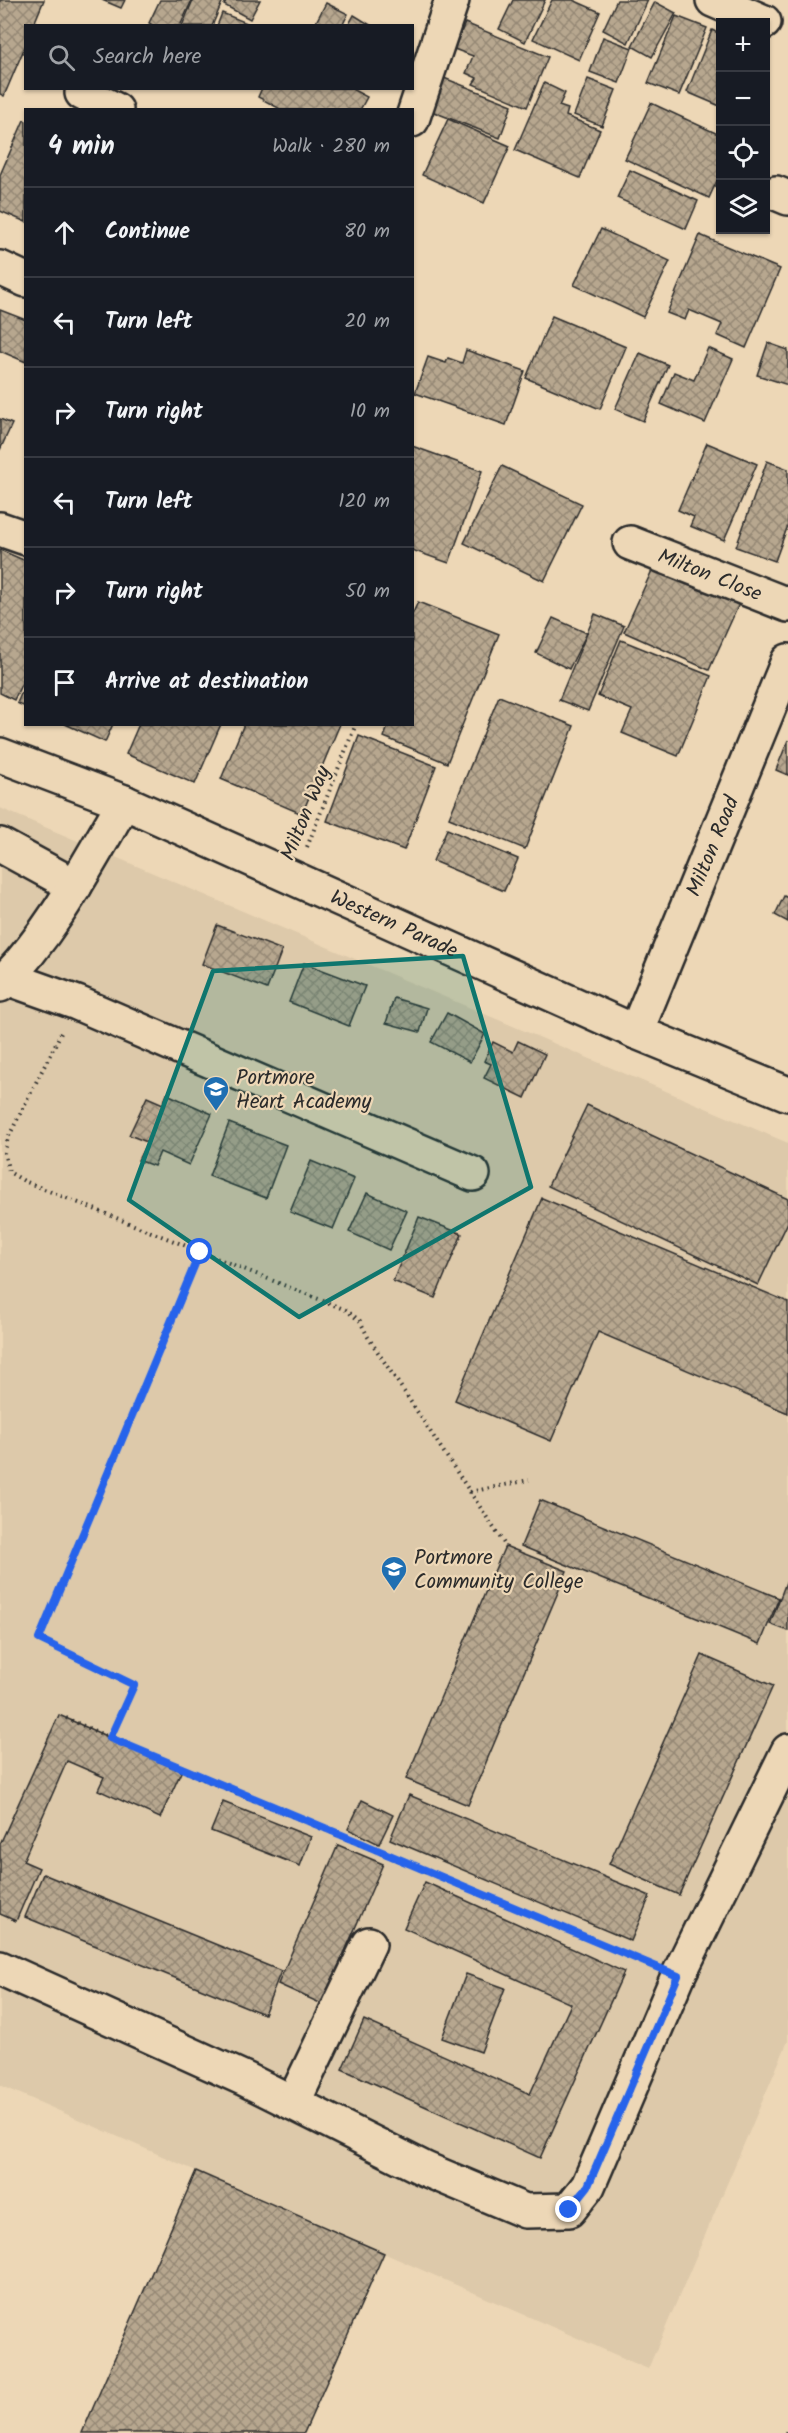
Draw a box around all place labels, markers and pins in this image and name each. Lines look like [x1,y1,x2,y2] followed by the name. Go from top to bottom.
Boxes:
[236,1062,371,1119] place label: Portmore Heart Academy
[201,1074,231,1112] school or university icon: Portmore Heart Academy
[414,1542,584,1599] place label: Portmore Community College
[379,1554,409,1592] school or university icon: Portmore Community College

